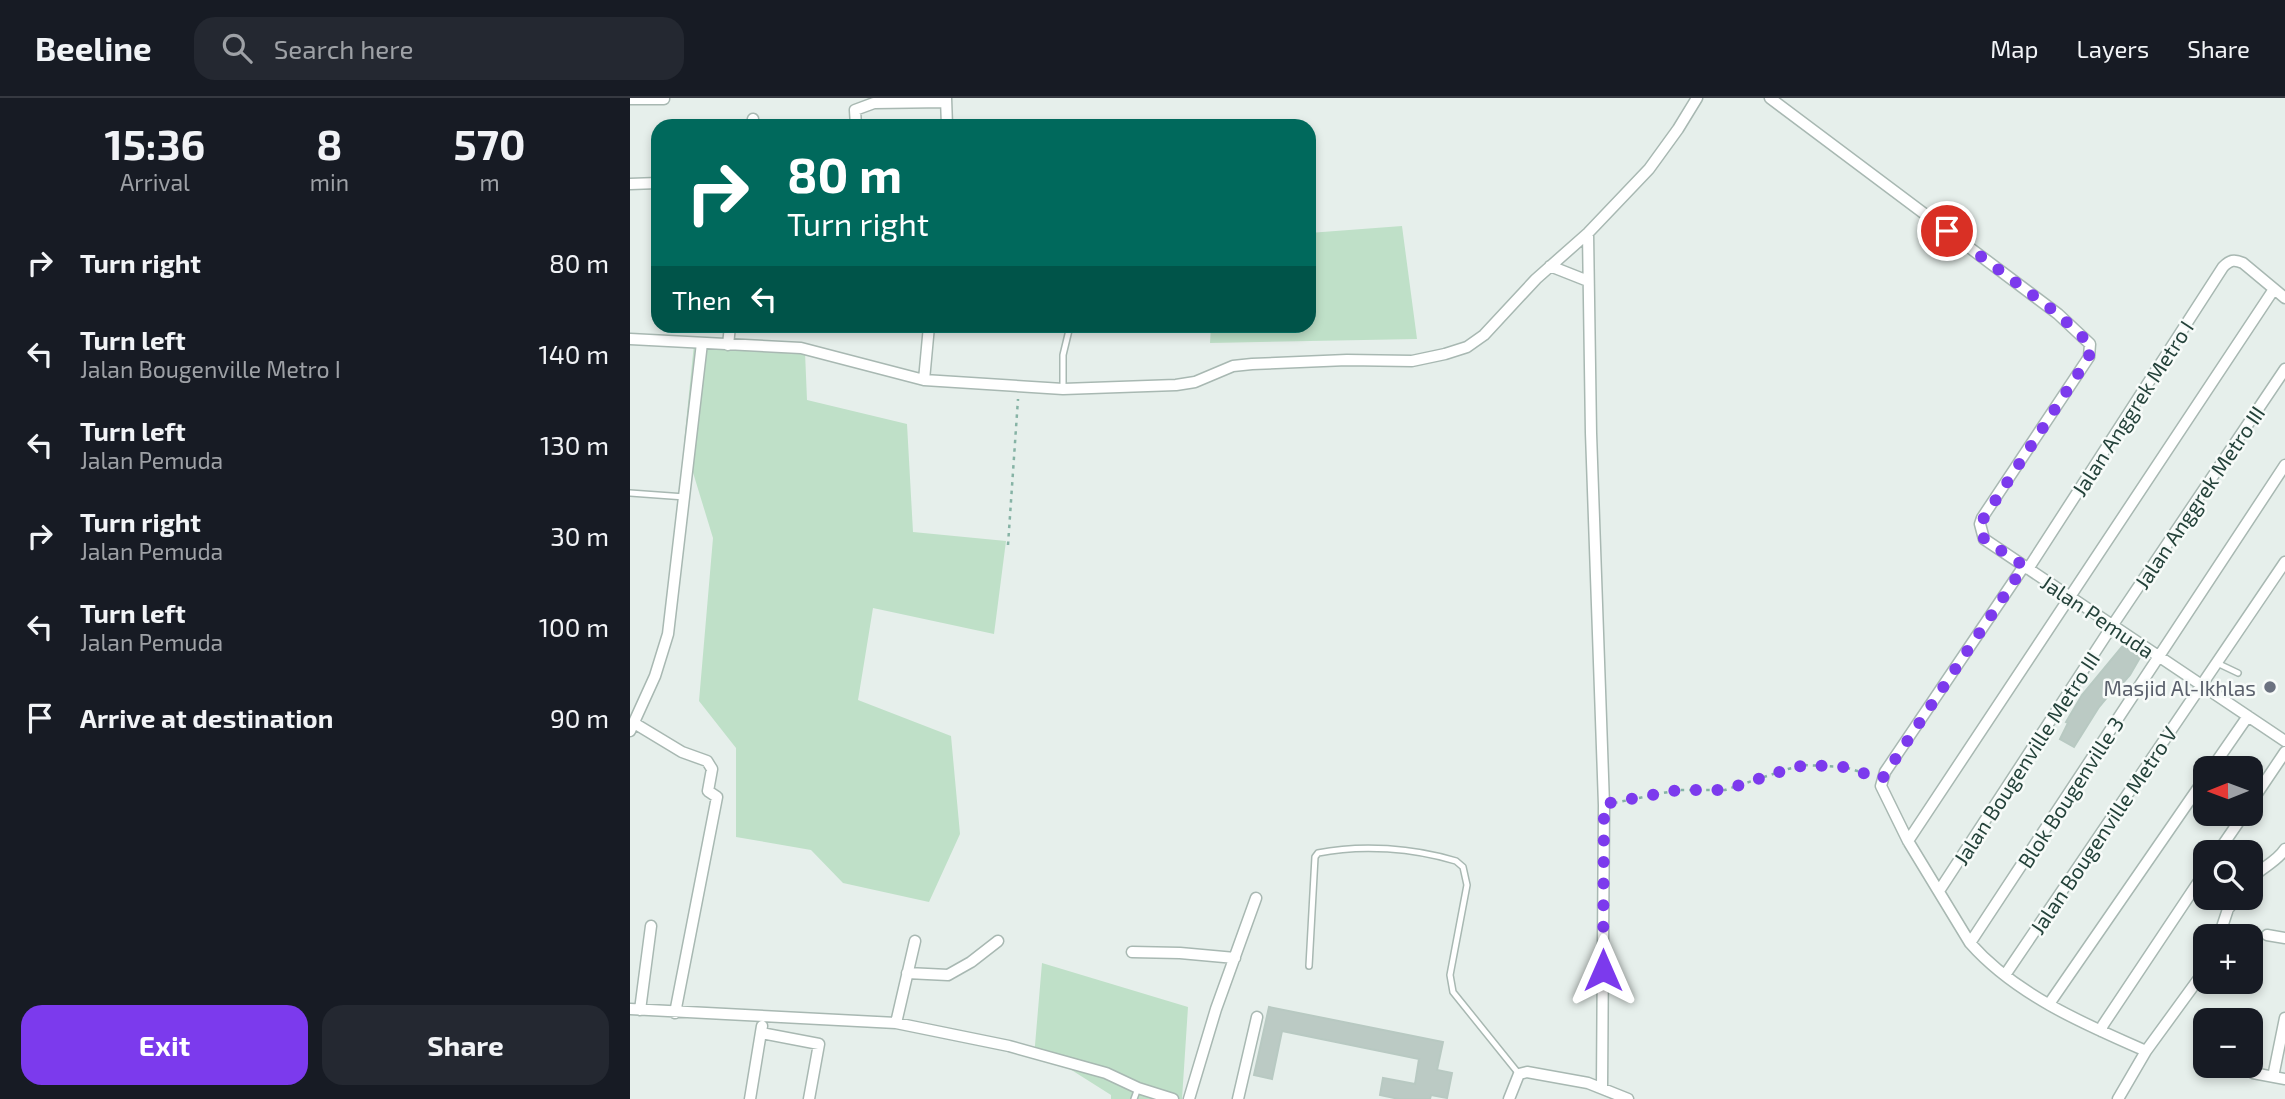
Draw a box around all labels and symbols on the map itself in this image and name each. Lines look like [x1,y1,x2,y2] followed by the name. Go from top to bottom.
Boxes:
[1917,201,1977,261] pin
[2066,316,2198,500] street label: Jalan Anggrek Metro I
[2129,401,2269,593] street label: Jalan Anggrek Metro III
[2037,569,2159,663] street label: Jalan Pemuda
[1948,647,2104,869] street label: Jalan Bougenville Metro III
[2104,675,2256,701] place label: Masjid Al-Ikhlas
[2262,679,2278,695] marker: Masjid Al-Ikhlas
[2012,712,2128,872] street label: Blok Bougenville 3
[2024,721,2182,938] street label: Jalan Bougenville Metro V
[2193,756,2263,826] north arrow
[1566,933,1640,1007] position arrow

